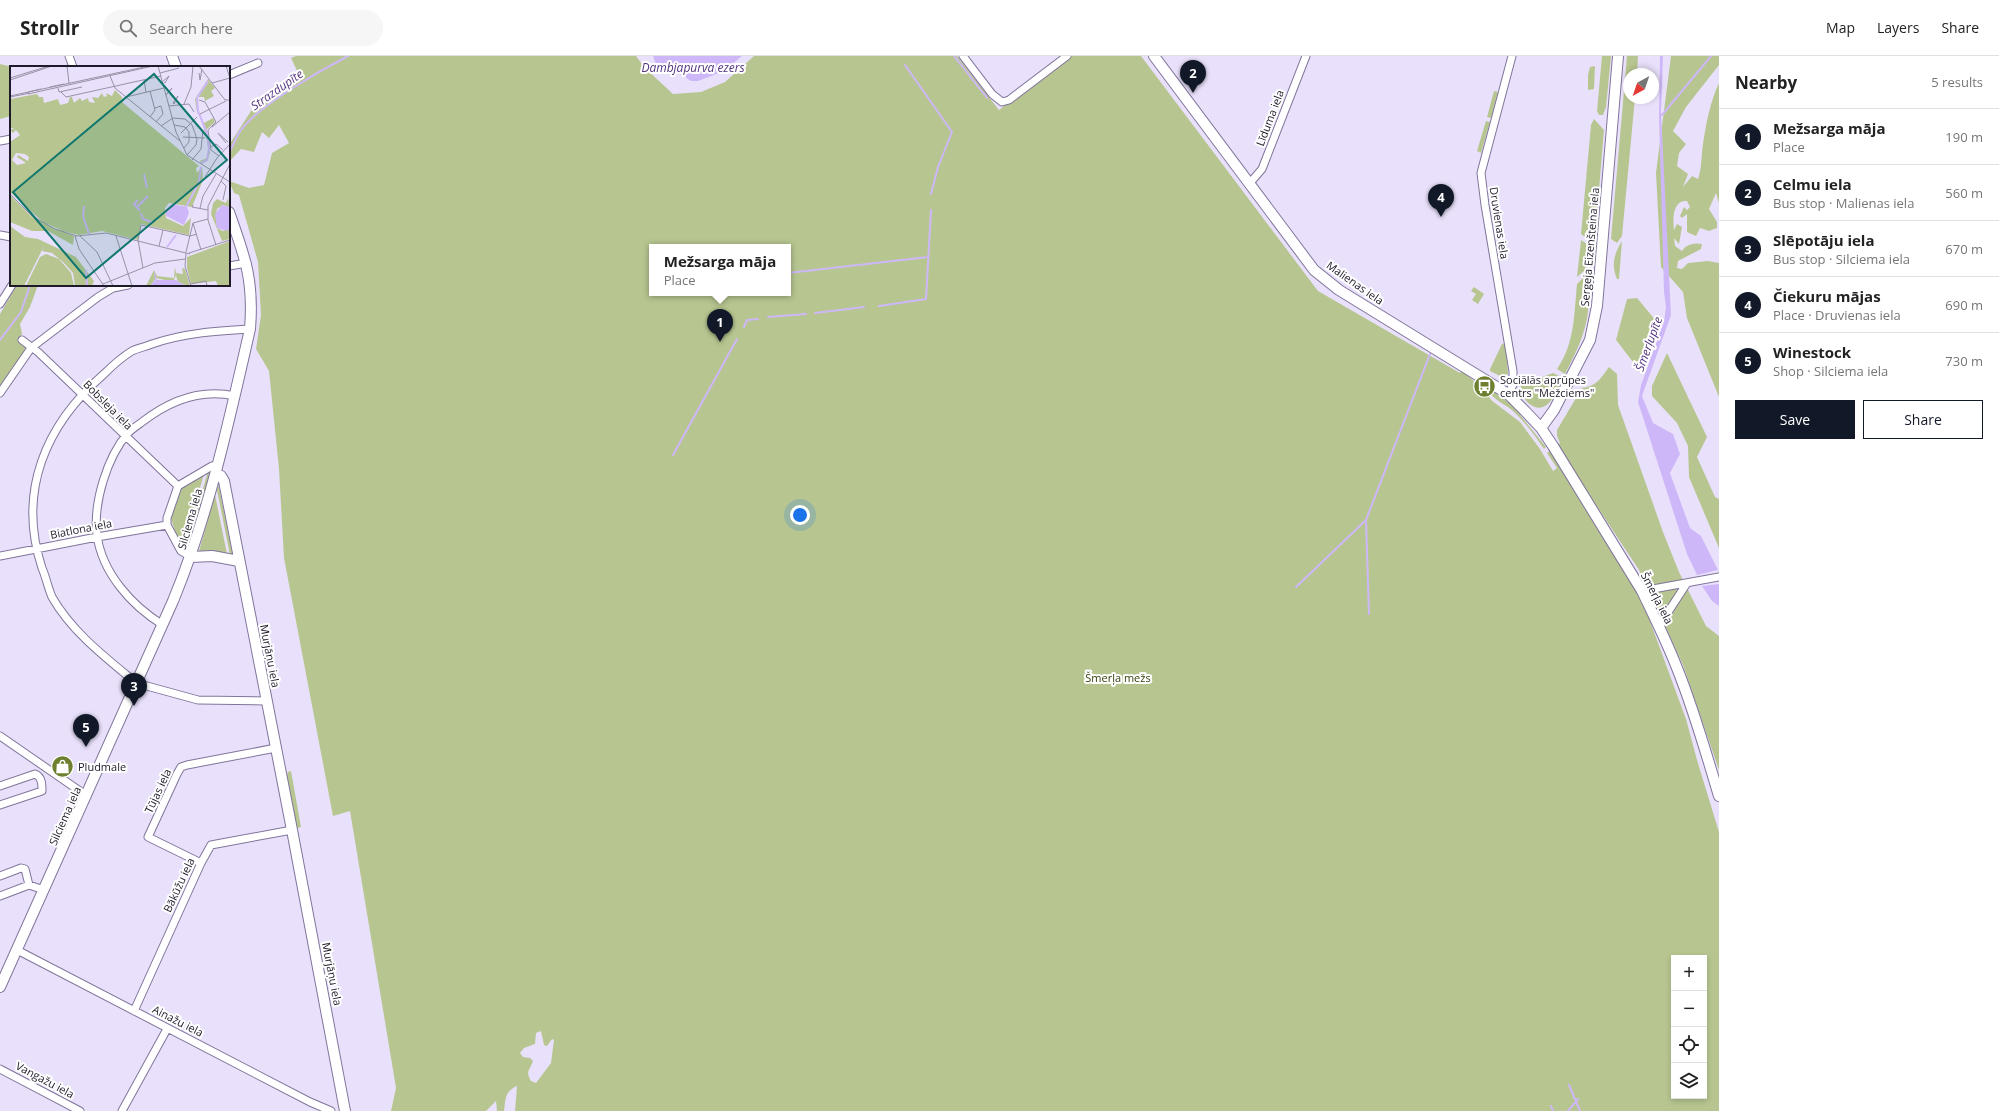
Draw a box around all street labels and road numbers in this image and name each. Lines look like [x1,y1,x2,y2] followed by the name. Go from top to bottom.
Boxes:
[1252,88,1287,148] street label: Līduma iela
[1486,186,1513,260] street label: Druvienas iela
[1577,187,1602,307] street label: Sergeja Eizenšteina iela
[1324,257,1387,308] street label: Malienas iela
[80,377,136,433] street label: Bobsleja iela
[174,487,205,551] street label: Silciema iela
[49,515,113,542] street label: Biatlona iela
[1638,569,1677,626] street label: Šmerļa iela
[257,623,284,689] street label: Murjāņu iela
[141,766,174,816] street label: Tūjas iela
[45,784,84,848] street label: Silciema iela
[159,855,198,914] street label: Bākūžu iela
[319,941,346,1007] street label: Murjāņu iela
[150,1001,206,1040] street label: Ainažu iela
[13,1058,77,1101] street label: Vangažu iela

